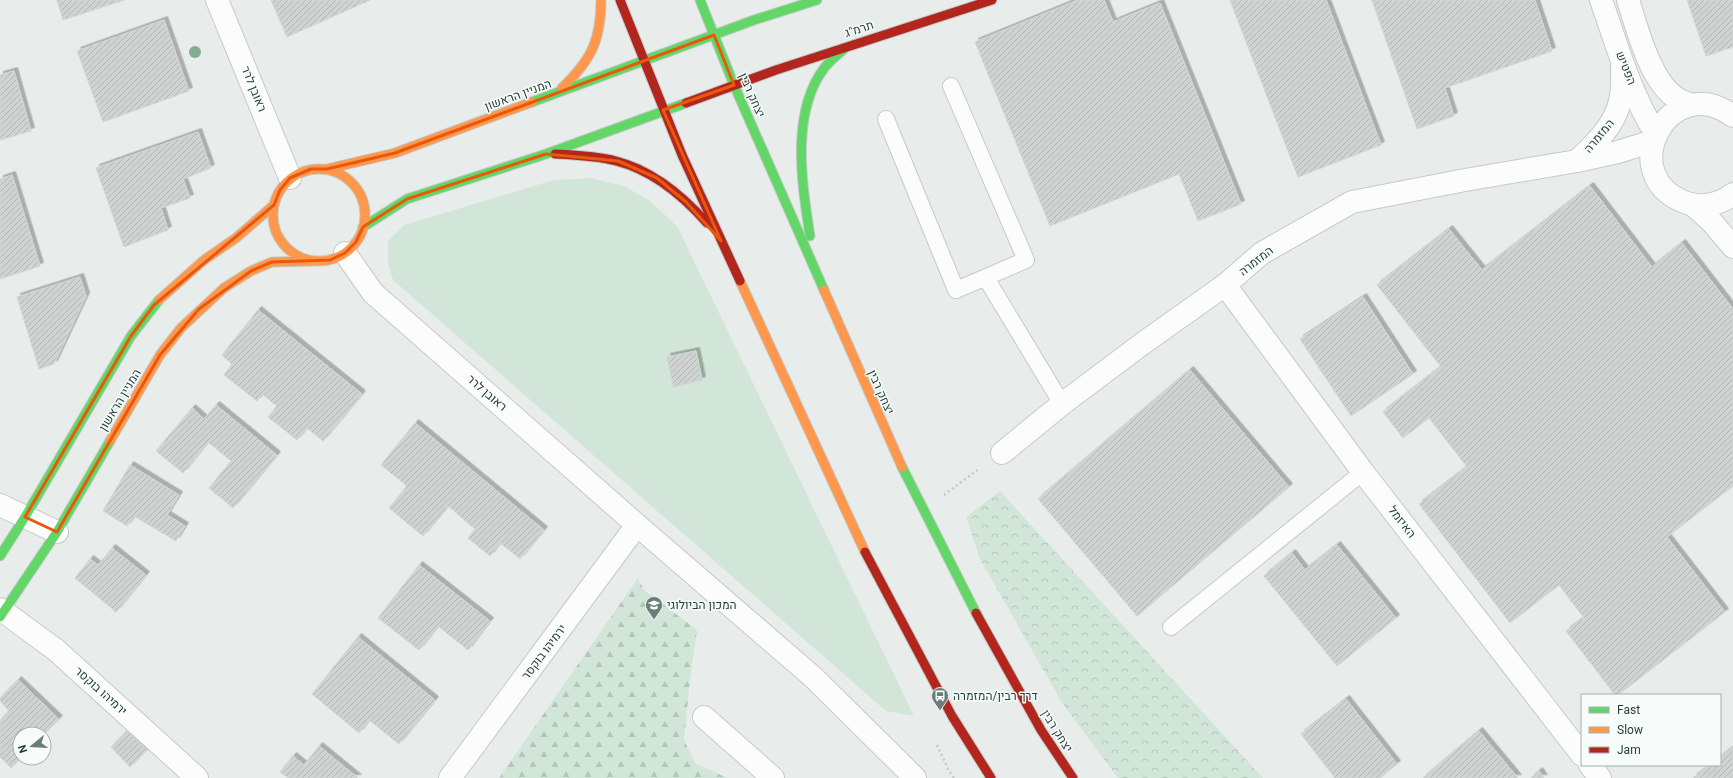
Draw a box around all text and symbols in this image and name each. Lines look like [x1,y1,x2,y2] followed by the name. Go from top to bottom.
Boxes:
[843,18,875,40] street label: תרמ"ג
[1613,49,1639,87] street label: הפטיש
[239,64,269,114] street label: ראובן לרר
[736,71,768,119] street label: יצחק רבין
[483,76,553,114] street label: המניין הראשון
[1581,116,1617,156] street label: המזמרה
[1236,243,1276,279] street label: המזמרה
[96,366,144,434] street label: המניין הראשון
[865,368,897,416] street label: יצחק רבין
[464,372,510,414] street label: ראובן לרר
[1385,503,1419,541] street label: האיזמל
[644,595,664,620] school or university icon: המכון הביולוגי
[667,598,737,612] place label: המכון הביולוגי
[519,622,569,682] street label: ירמיהו בוקסר
[72,664,130,718] street label: ירמיהו בוקסר
[930,686,950,711] bus stop icon: דרך רבין/המזמרה
[953,689,1038,703] place label: דרך רבין/המזמרה
[1581,694,1721,766] legend
[1617,703,1640,717] text: Fast
[1039,707,1075,755] street label: יצחק רבין
[1617,723,1643,737] text: Slow
[12,726,52,766] north arrow
[16,743,30,755] text: N
[1617,743,1641,757] text: Jam

